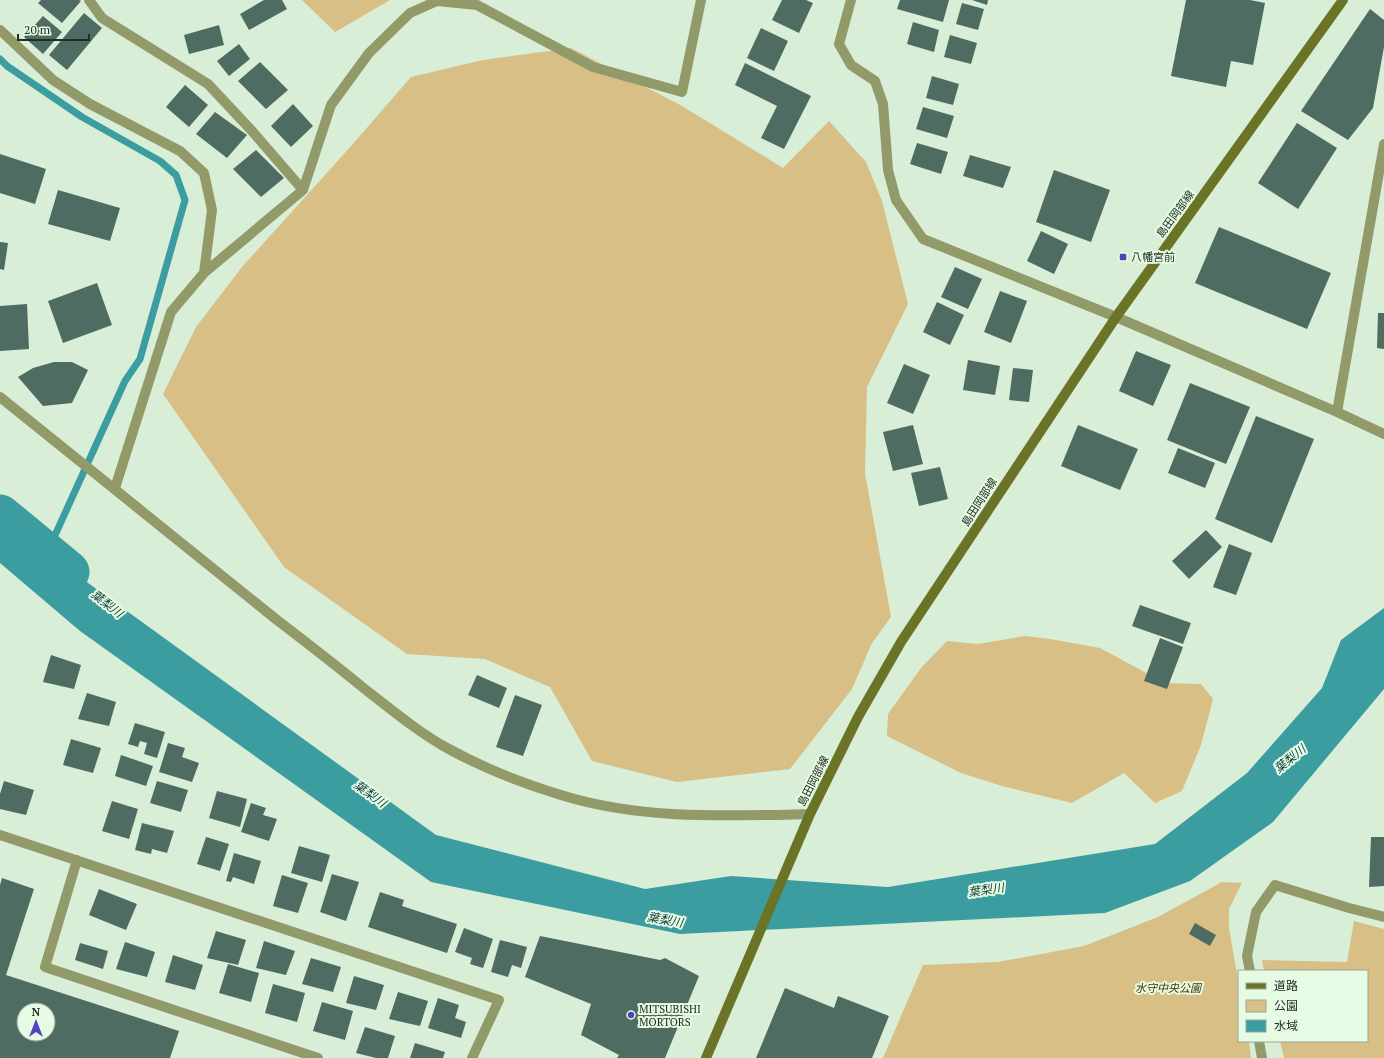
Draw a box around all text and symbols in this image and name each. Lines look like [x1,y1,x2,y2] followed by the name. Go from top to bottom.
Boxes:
[18,16,89,42] scale bar
[24,22,51,37] text: 20 m
[1153,188,1197,240] street label: 島田岡部線
[1131,250,1175,264] place label: 八幡宮前
[1118,252,1128,262] marker: 八幡宮前
[958,475,1000,529] street label: 島田岡部線
[89,587,128,622] water label: 葉梨川
[1271,740,1310,776] water label: 葉梨川
[794,753,832,809] street label: 島田岡部線
[351,777,391,811] water label: 葉梨川
[967,879,1007,899] water label: 葉梨川
[646,909,686,930] water label: 葉梨川
[1238,970,1368,1042] legend
[1274,978,1298,993] text: 道路
[1135,981,1203,995] park label: 水守中央公園
[1274,998,1298,1013] text: 公園
[16,1002,56,1042] north arrow
[639,1002,701,1029] place label: MITSUBISHI MORTORS
[32,1005,41,1019] text: N
[626,1010,636,1020] marker: MITSUBISHI MORTORS
[1274,1018,1298,1033] text: 水域

